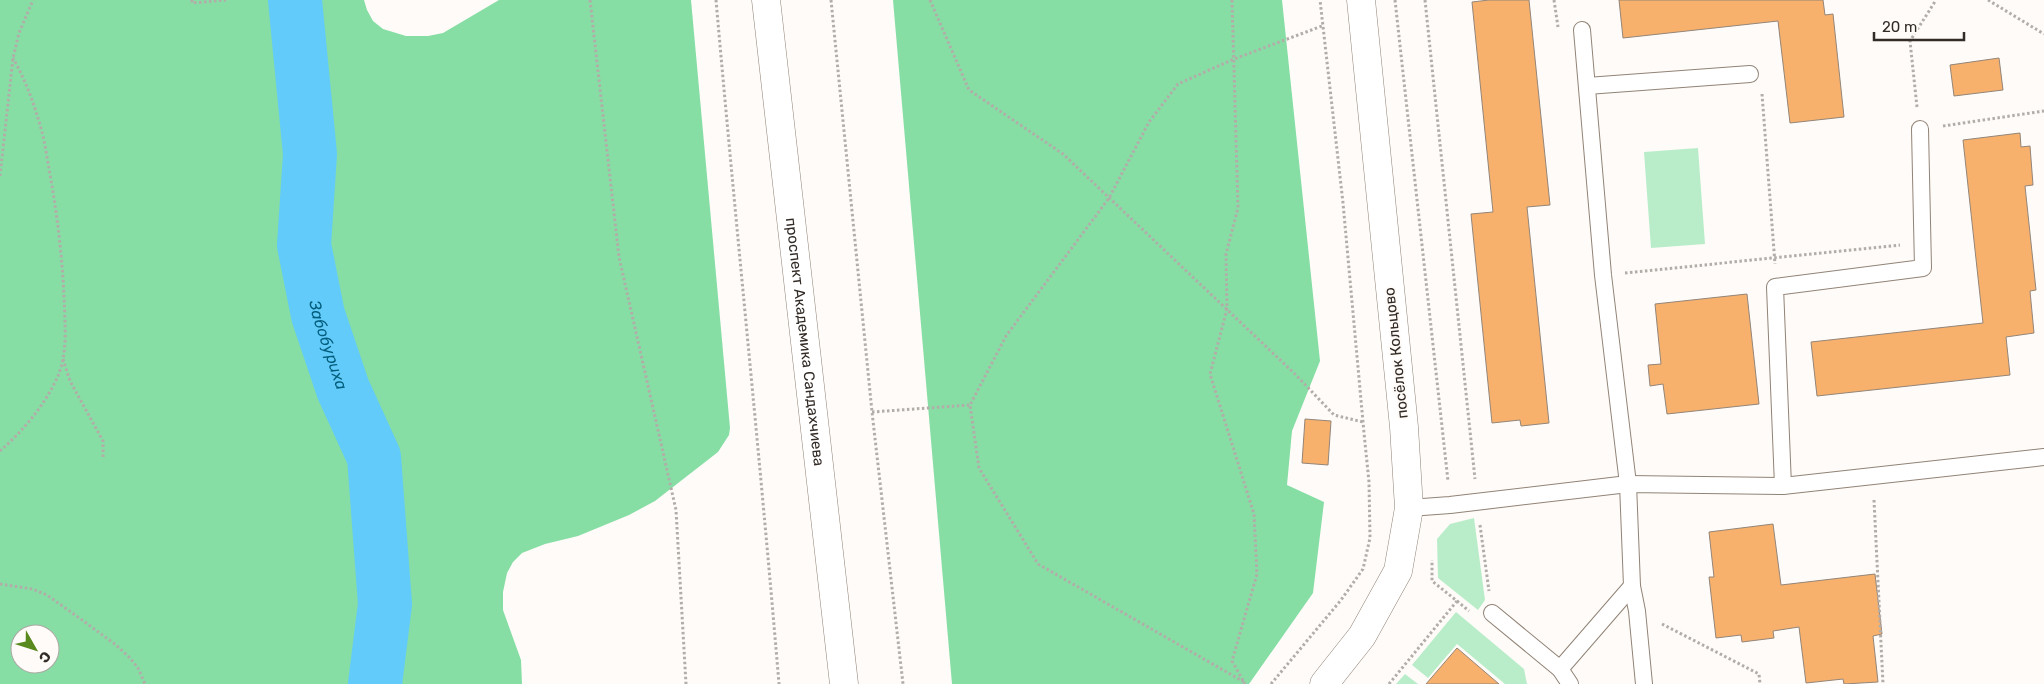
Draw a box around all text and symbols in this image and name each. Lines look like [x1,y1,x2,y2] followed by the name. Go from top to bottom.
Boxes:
[1874,10,1964,42] scale bar
[1882,18,1917,36] text: 20 m
[782,217,828,467] street label: проспект Академика Сандахчиева
[1380,286,1412,420] street label: посёлок Кольцово
[305,298,352,392] water label: Забобуриха
[10,624,60,674] north arrow
[35,648,54,666] text: С

